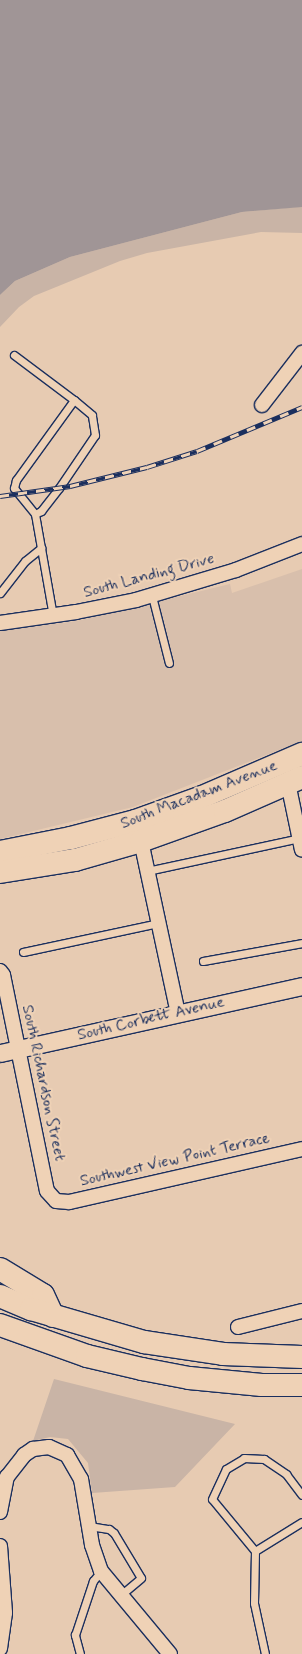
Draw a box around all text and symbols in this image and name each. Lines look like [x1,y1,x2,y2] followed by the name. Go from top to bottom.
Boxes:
[82,549,216,603] street label: South Landing Drive
[120,757,278,833] street label: South Macadam Avenue
[76,993,226,1045] street label: South Corbett Avenue
[17,1002,69,1164] street label: South Richardson Street
[78,1129,272,1191] street label: Southwest View Point Terrace

